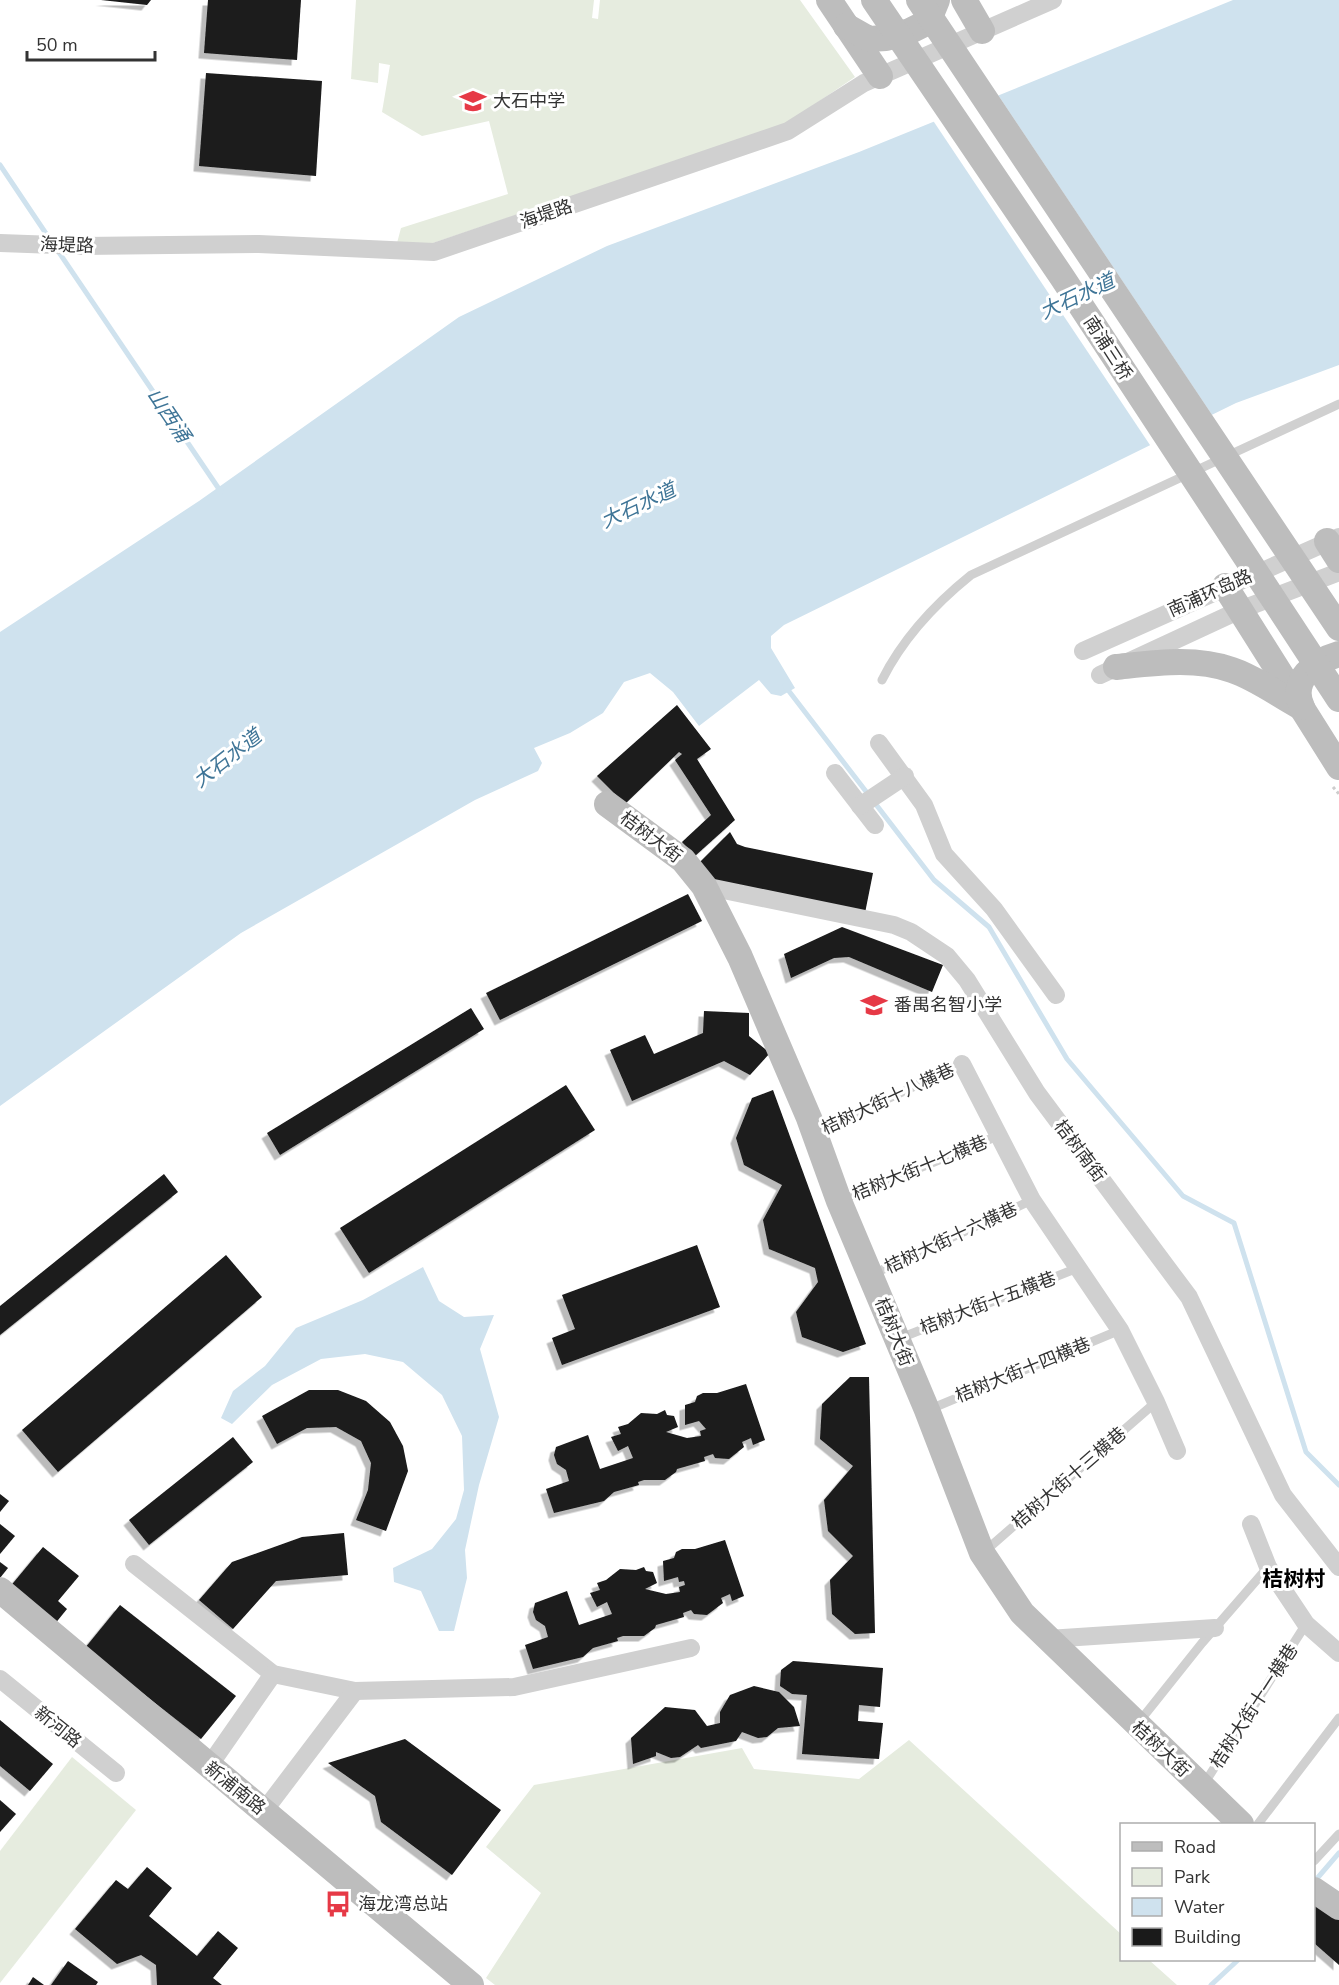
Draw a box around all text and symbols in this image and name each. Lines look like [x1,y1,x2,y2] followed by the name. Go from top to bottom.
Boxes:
[27,24,154,62] scale bar
[36,33,78,57] text: 50 m
[458,86,488,116] school or university icon: 大石中学
[493,89,565,113] place label: 大石中学
[517,194,575,234] street label: 海堤路
[40,232,94,258] street label: 海堤路
[1035,266,1122,326] water label: 大石水道
[1078,311,1138,385] street label: 南浦三桥
[141,383,198,449] water label: 山西涌
[596,475,683,535] water label: 大石水道
[1164,564,1256,622] street label: 南浦环岛路
[187,721,270,794] water label: 大石水道
[615,806,687,868] street label: 桔树大街
[859,990,889,1020] school or university icon: 番禺名智小学
[894,993,1002,1017] place label: 番禺名智小学
[818,1058,958,1140] street label: 桔树大街十八横巷
[1049,1115,1111,1187] street label: 桔树南街
[849,1130,991,1206] street label: 桔树大街十七横巷
[881,1197,1021,1279] street label: 桔树大街十六横巷
[916,1266,1060,1340] street label: 桔树大街十五横巷
[869,1294,919,1370] street label: 桔树大街
[952,1332,1094,1408] street label: 桔树大街十四横巷
[1007,1422,1131,1534] street label: 桔树大街十三横巷
[1263,1565,1326,1593] district label: 桔树村
[1205,1639,1303,1773] street label: 桔树大街十一横巷
[29,1701,87,1753] street label: 新河路
[1126,1716,1196,1782] street label: 桔树大街
[199,1756,271,1820] street label: 新浦南路
[1120,1823,1315,1961] legend
[1174,1835,1216,1859] text: Road
[1174,1865,1211,1889] text: Park
[323,1889,353,1919] bus stop icon: 海龙湾总站
[358,1892,448,1916] place label: 海龙湾总站
[1174,1895,1225,1919] text: Water
[1174,1925,1241,1949] text: Building

